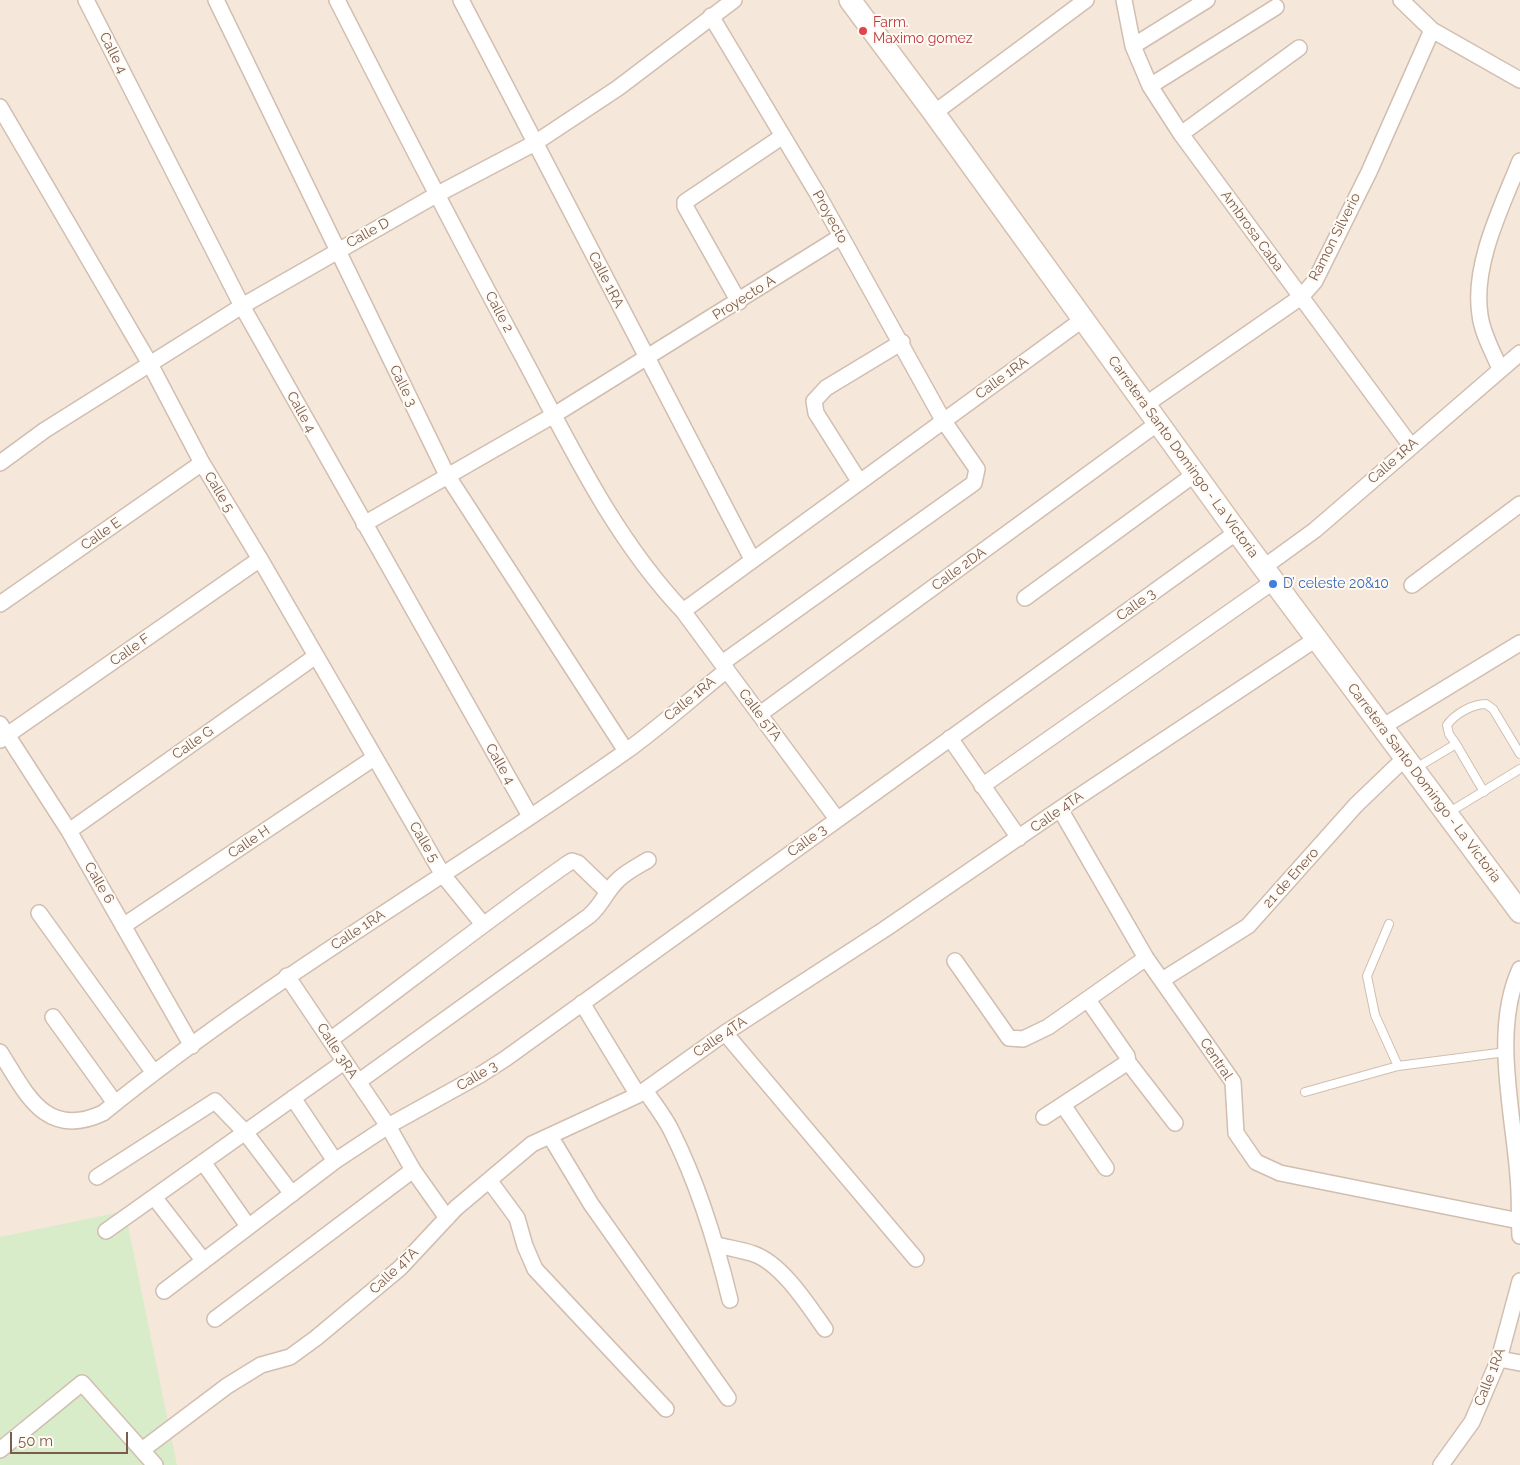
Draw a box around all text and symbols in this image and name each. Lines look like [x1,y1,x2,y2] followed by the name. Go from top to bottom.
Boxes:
[873,15,973,48] place label: Farm. Maximo gomez
[857,25,869,37] marker: Farm. Maximo gomez
[95,29,131,77] street label: Calle 4
[1217,187,1287,275] street label: Ambrosa Caba
[809,188,851,246] street label: Proyecto
[1306,190,1364,284] street label: Ramon Silverio
[344,214,392,252] street label: Calle D
[585,249,627,311] street label: Calle 1RA
[710,272,778,324] street label: Proyecto A
[481,289,517,335] street label: Calle 2
[972,353,1032,403] street label: Calle 1RA
[1104,353,1262,561] street label: Carretera Santo Domingo - La Victoria
[386,362,420,410] street label: Calle 3
[283,389,319,435] street label: Calle 4
[1364,435,1422,487] street label: Calle 1RA
[200,469,238,515] street label: Calle 5
[78,514,124,554] street label: Calle E
[929,544,989,594] street label: Calle 2DA
[1283,576,1389,592] place label: D’ celeste 20&10
[1267,578,1279,590] marker: D’ celeste 20&10
[1113,585,1159,625] street label: Calle 3
[107,630,153,670] street label: Calle F
[661,673,719,725] street label: Calle 1RA
[1344,680,1504,886] street label: Carretera Santo Domingo - La Victoria
[735,686,785,744] street label: Calle 5TA
[169,723,217,763] street label: Calle G
[482,741,518,787] street label: Calle 4
[1027,788,1087,836] street label: Calle 4TA
[405,819,443,865] street label: Calle 5
[784,821,830,861] street label: Calle 3
[225,822,273,862] street label: Calle H
[1260,844,1322,912] street label: 21 de Enero
[80,859,118,907] street label: Calle 6
[328,906,388,954] street label: Calle 1RA
[690,1013,750,1061] street label: Calle 4TA
[313,1020,361,1082] street label: Calle 3RA
[1196,1035,1236,1083] street label: Central
[454,1057,500,1095] street label: Calle 3
[366,1244,422,1298] street label: Calle 4TA
[1471,1345,1509,1409] street label: Calle 1RA
[12,1422,130,1454] scale bar
[18,1432,53,1450] text: 50 m

